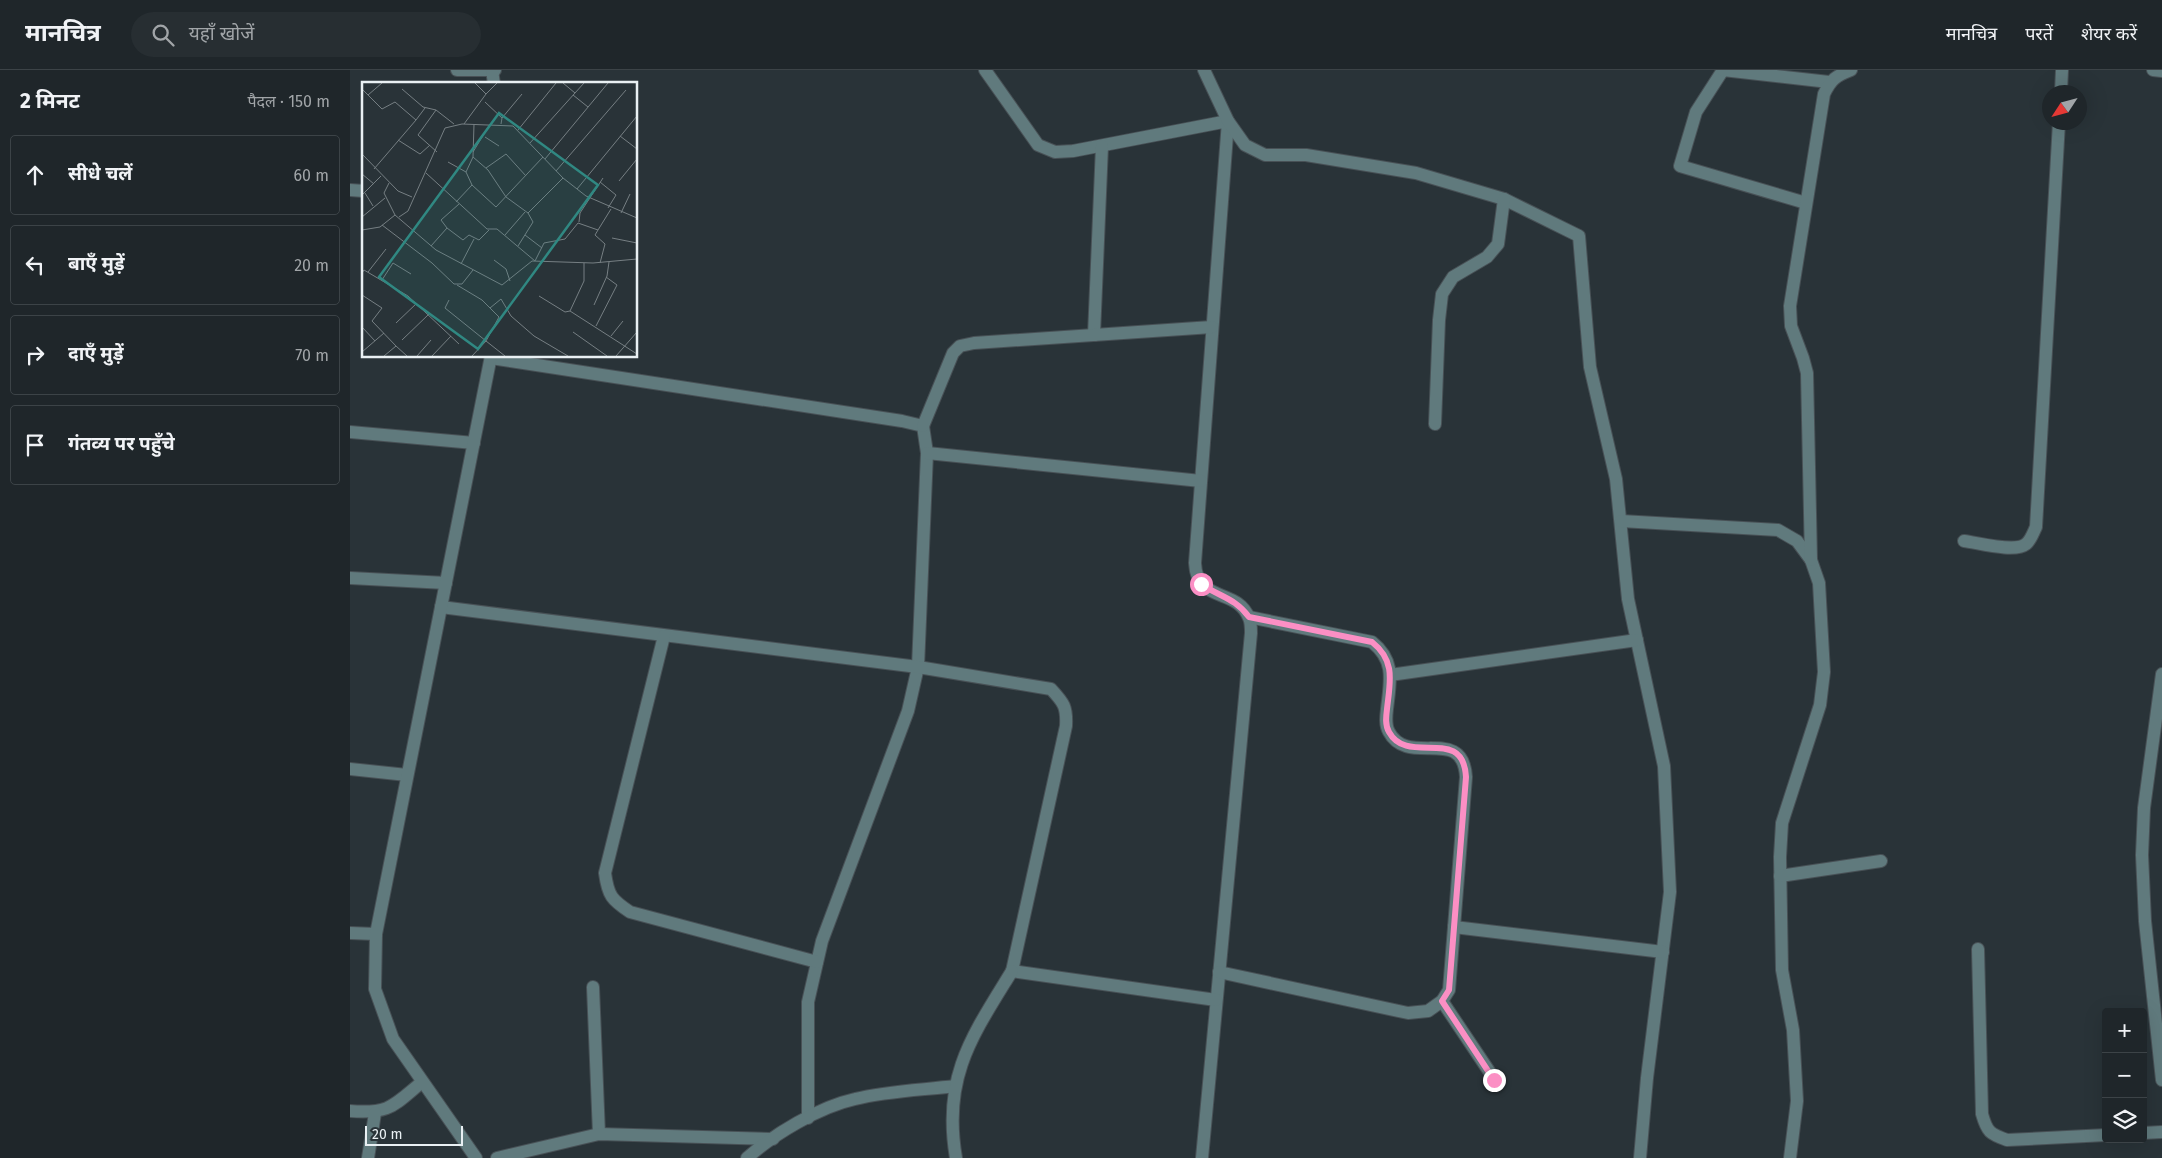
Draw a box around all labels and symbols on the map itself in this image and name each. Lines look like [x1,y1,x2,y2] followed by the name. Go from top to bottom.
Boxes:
[362,82,638,358] inset map
[2042,85,2087,130] north arrow
[1190,573,1213,596] route start
[1483,1069,1506,1092] route end
[365,1123,462,1146] scale bar

